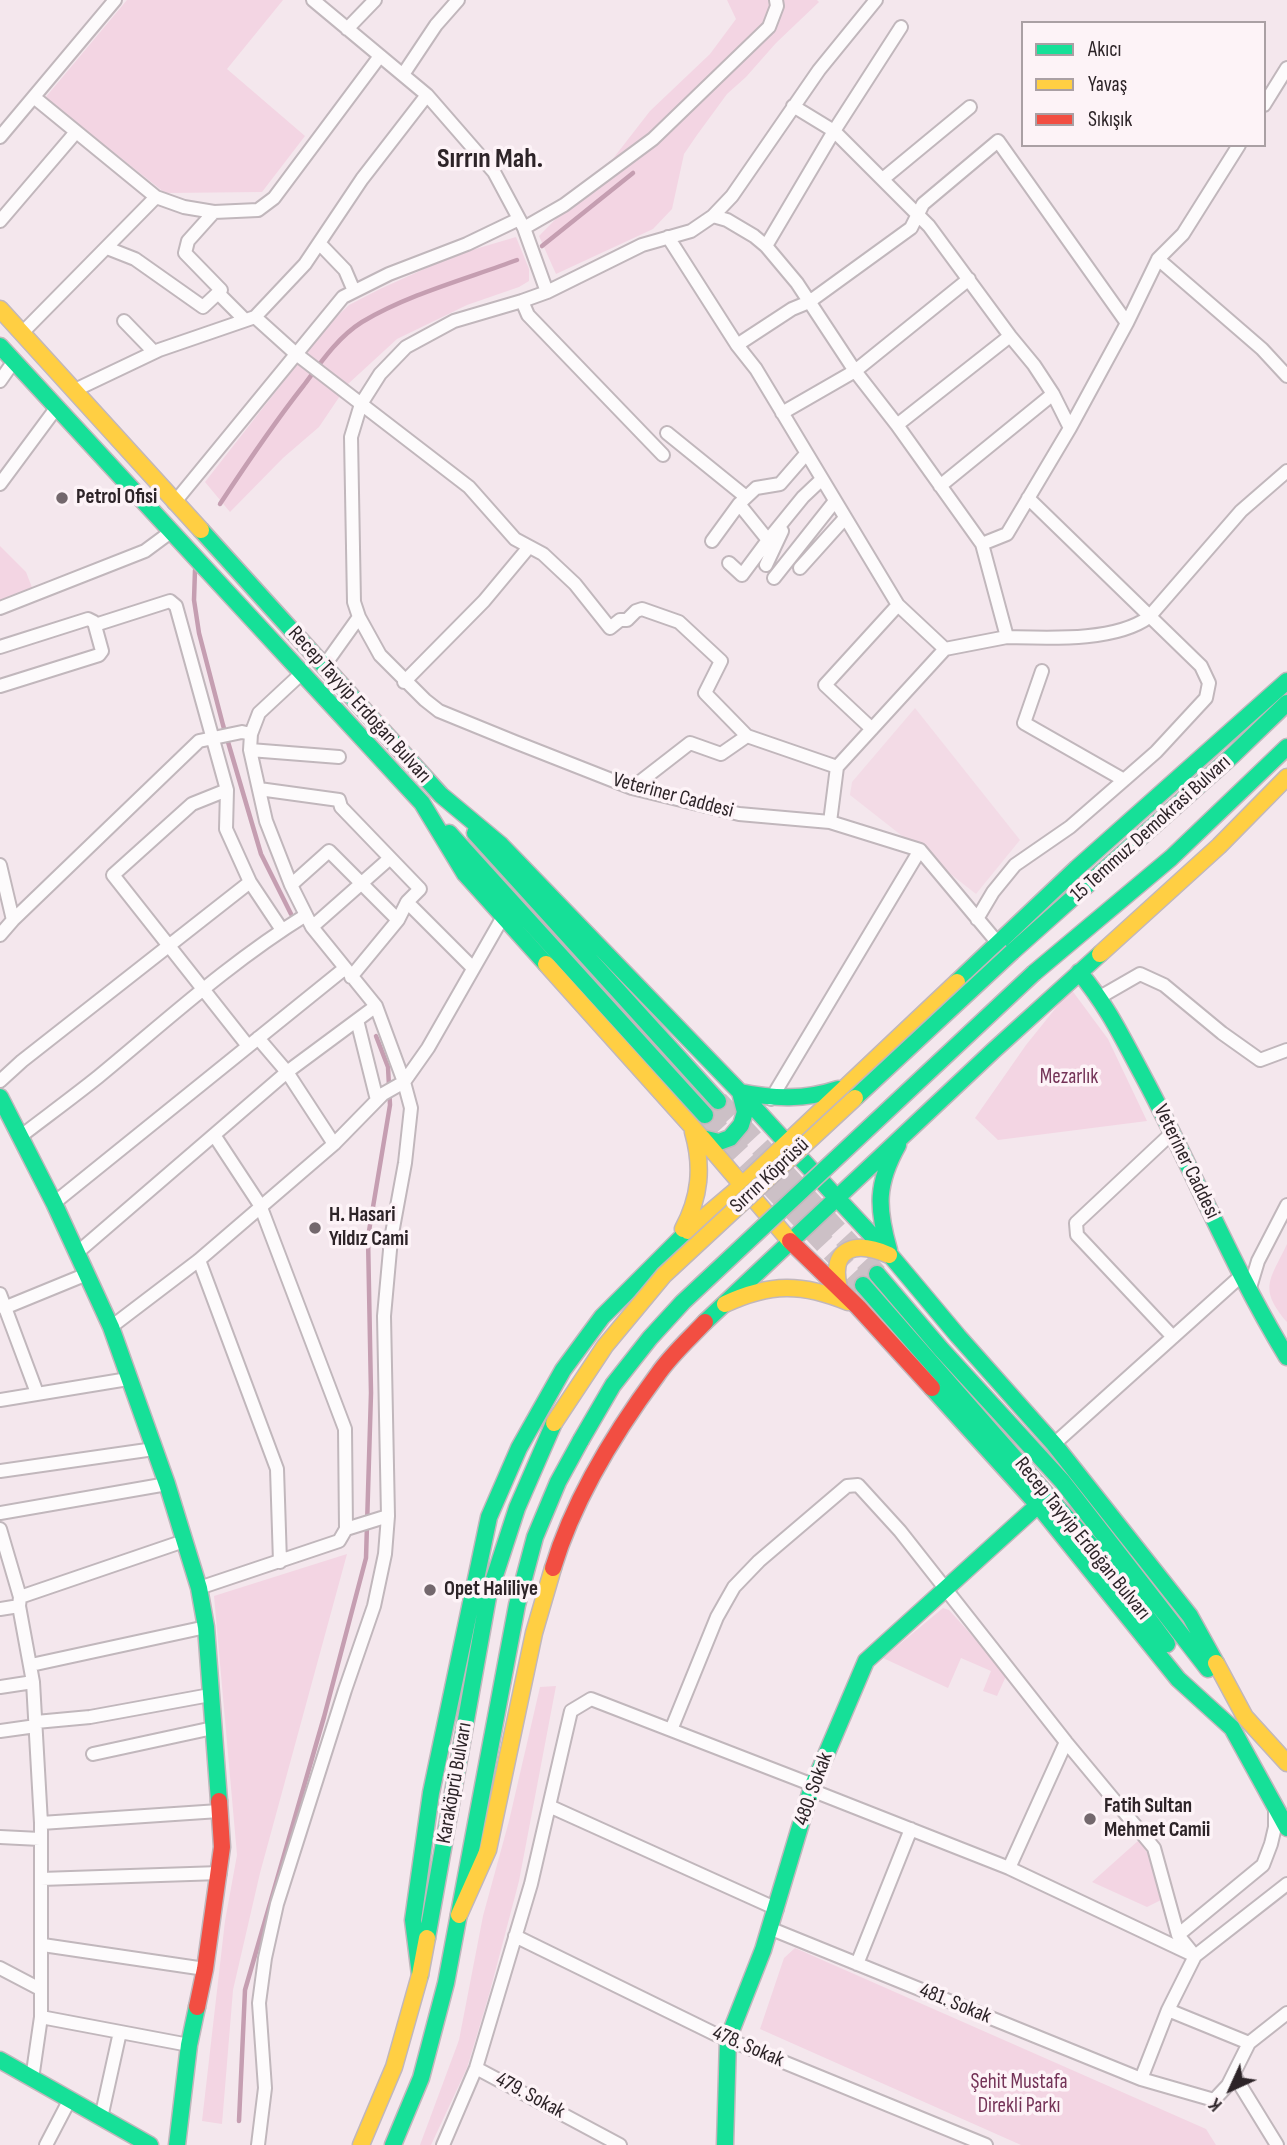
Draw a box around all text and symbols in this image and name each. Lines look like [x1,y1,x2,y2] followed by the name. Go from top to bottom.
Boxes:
[1021,21,1266,147] legend
[1088,37,1121,62] text: Akıcı
[1088,72,1127,97] text: Yavaş
[1088,107,1132,132] text: Sıkışık
[437,143,543,177] district label: Sırrın Mah.
[76,485,157,511] place label: Petrol Ofisi
[54,490,70,506] marker: Petrol Ofisi
[282,621,436,789] street label: Recep Tayyip Erdoğan Bulvarı
[1066,750,1236,908] street label: 15 Temmuz Demokrasi Bulvarı
[610,768,736,824] street label: Veteriner Caddesi
[1040,1065,1098,1091] park label: Mezarlık
[1148,1101,1224,1223] street label: Veteriner Caddesi
[725,1133,815,1219] street label: Sırrın Köprüsü
[329,1203,408,1253] place label: H. Hasari Yıldız Cami
[307,1220,323,1236] marker: H. Hasari Yıldız Cami
[1009,1453,1155,1625] street label: Recep Tayyip Erdoğan Bulvarı
[444,1577,538,1603] place label: Opet Haliliye
[422,1582,438,1598] marker: Opet Haliliye
[432,1721,478,1845] street label: Karaköprü Bulvarı
[789,1749,839,1829] street label: 480. Sokak
[1104,1794,1210,1844] place label: Fatih Sultan Mehmet Camii
[1082,1811,1098,1827] marker: Fatih Sultan Mehmet Camii
[915,1978,995,2030] street label: 481. Sokak
[708,2021,788,2073] street label: 478. Sokak
[1196,2054,1266,2124] north arrow
[491,2067,569,2125] street label: 479. Sokak
[970,2070,1068,2120] park label: Şehit Mustafa Direkli Parkı
[1204,2093,1227,2116] text: K

